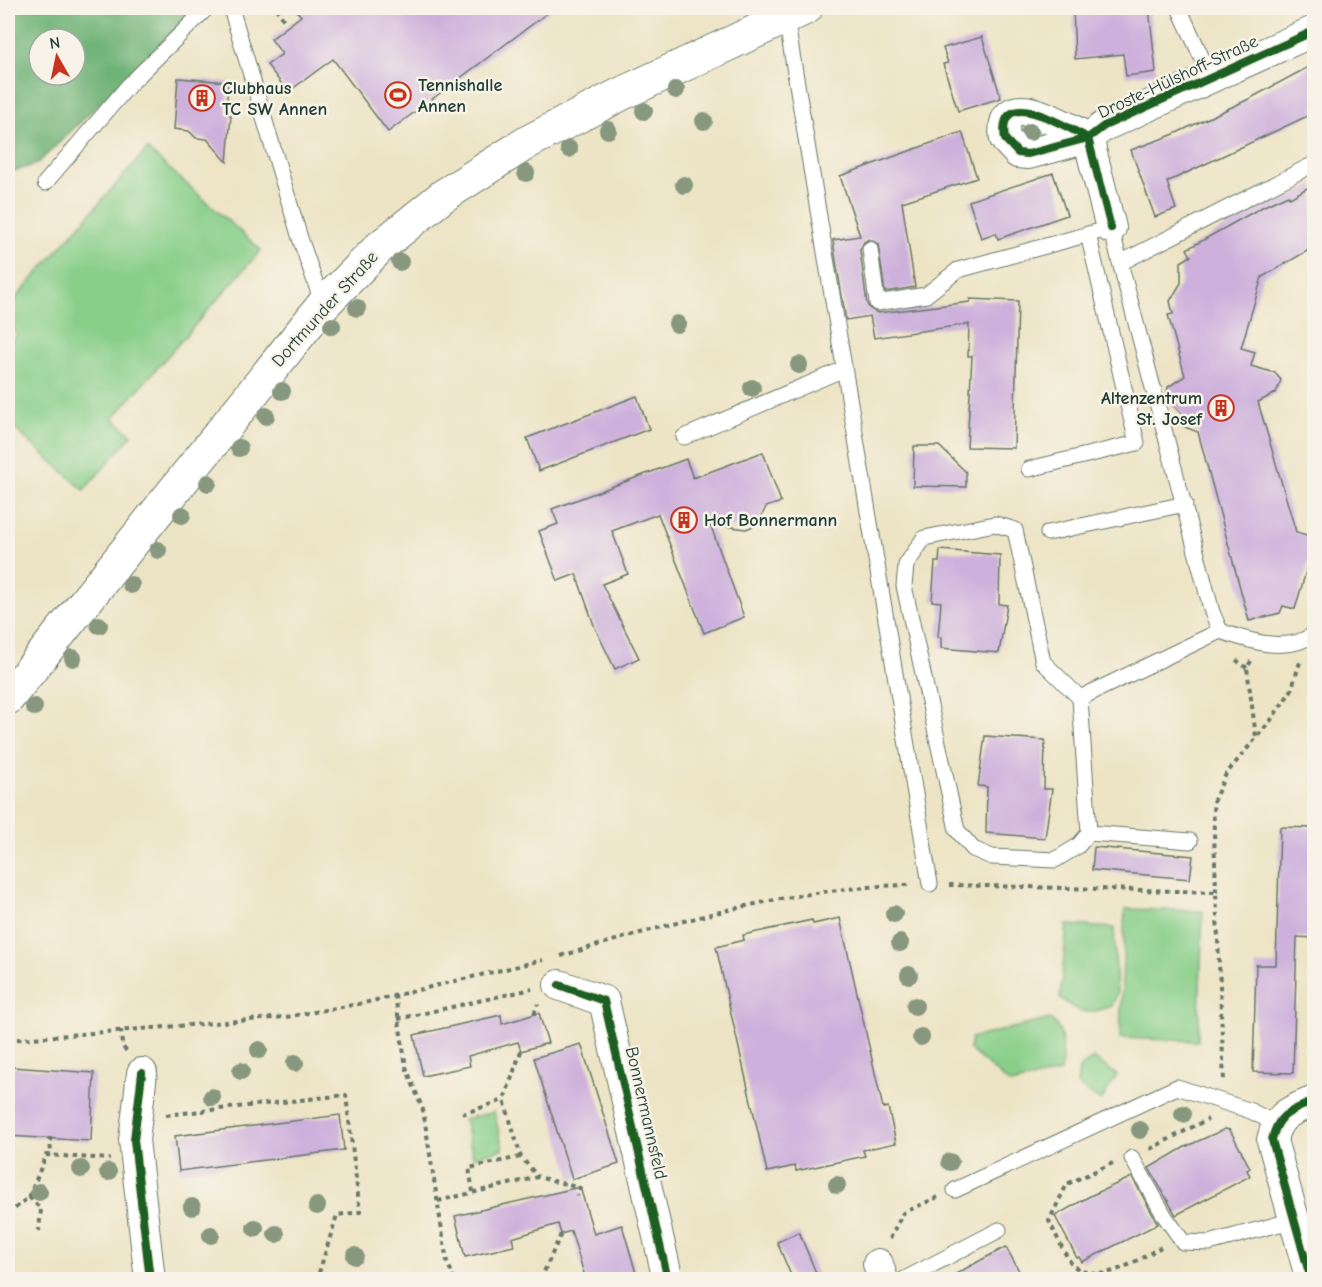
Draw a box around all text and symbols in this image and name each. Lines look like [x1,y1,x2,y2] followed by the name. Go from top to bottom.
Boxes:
[27,27,87,87] north arrow
[1095,31,1261,123] street label: Droste-Hülshoff-Straße
[48,33,61,53] text: N
[418,75,503,117] place label: Tennishalle Annen
[222,78,327,120] place label: Clubhaus TC SW Annen
[383,80,413,110] sports icon: Tennishalle Annen
[187,83,217,113] building icon: Clubhaus TC SW Annen
[267,247,383,371] street label: Dortmunder Straße
[1101,388,1203,430] place label: Altenzentrum St. Josef
[1206,393,1236,423] building icon: Altenzentrum St. Josef
[669,505,699,535] building icon: Hof Bonnermann
[704,510,837,531] place label: Hof Bonnermann
[621,1045,671,1181] street label: Bonnermannsfeld

